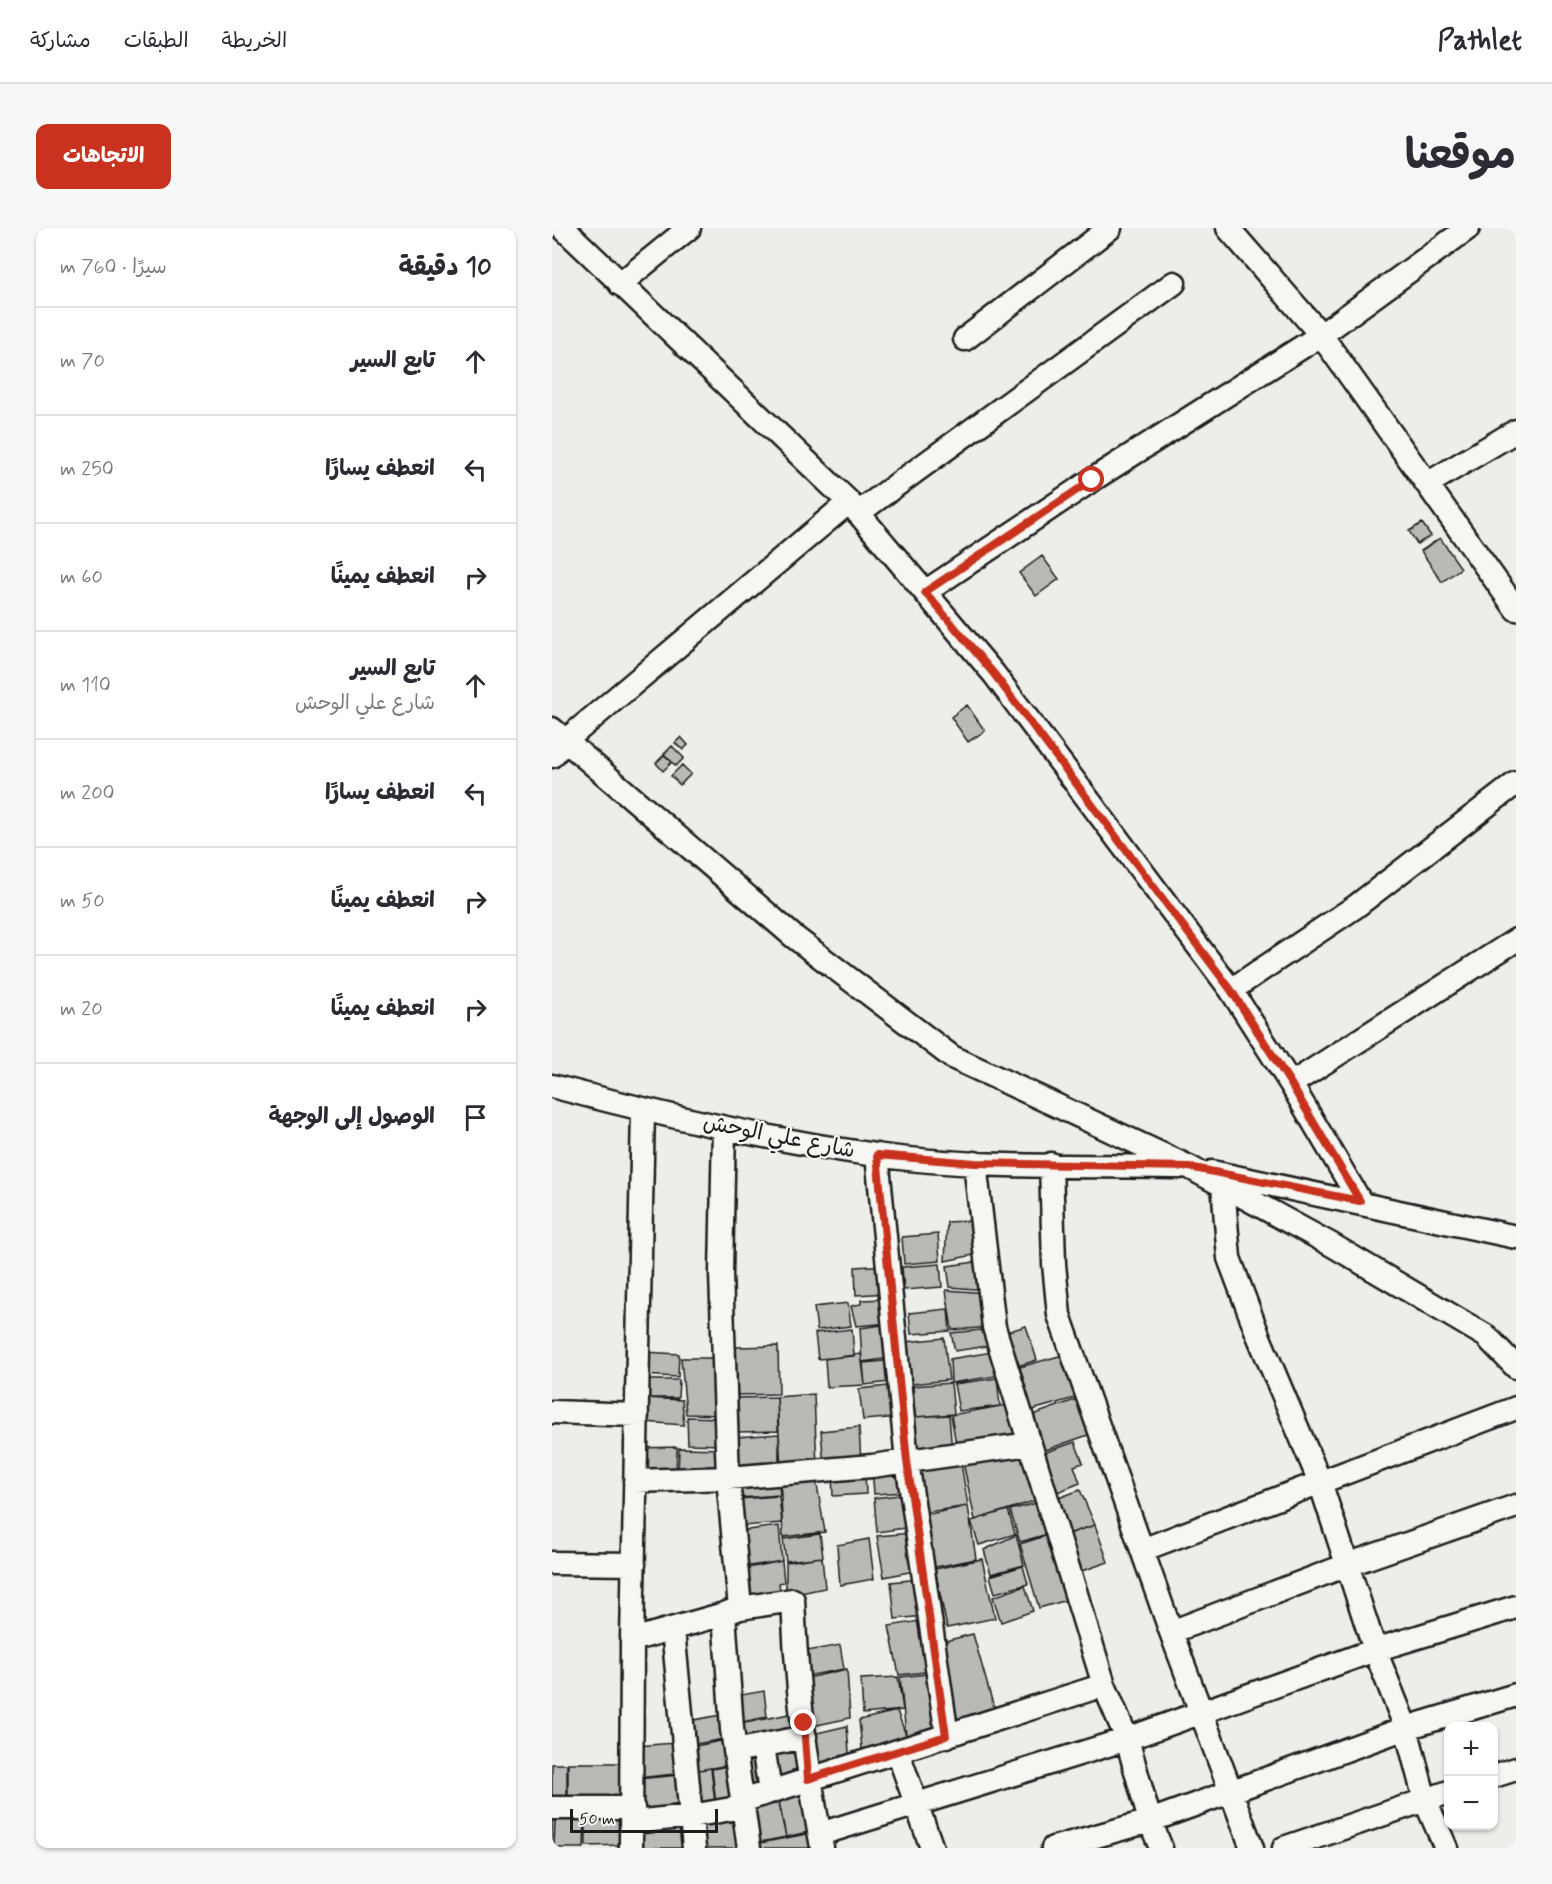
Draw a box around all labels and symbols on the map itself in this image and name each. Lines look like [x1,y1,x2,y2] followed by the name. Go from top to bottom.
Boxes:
[1078,466,1104,492] route start
[700,1109,857,1169] street label: شارع علي الوحش
[790,1709,816,1735] route end
[570,1806,718,1834] scale bar

